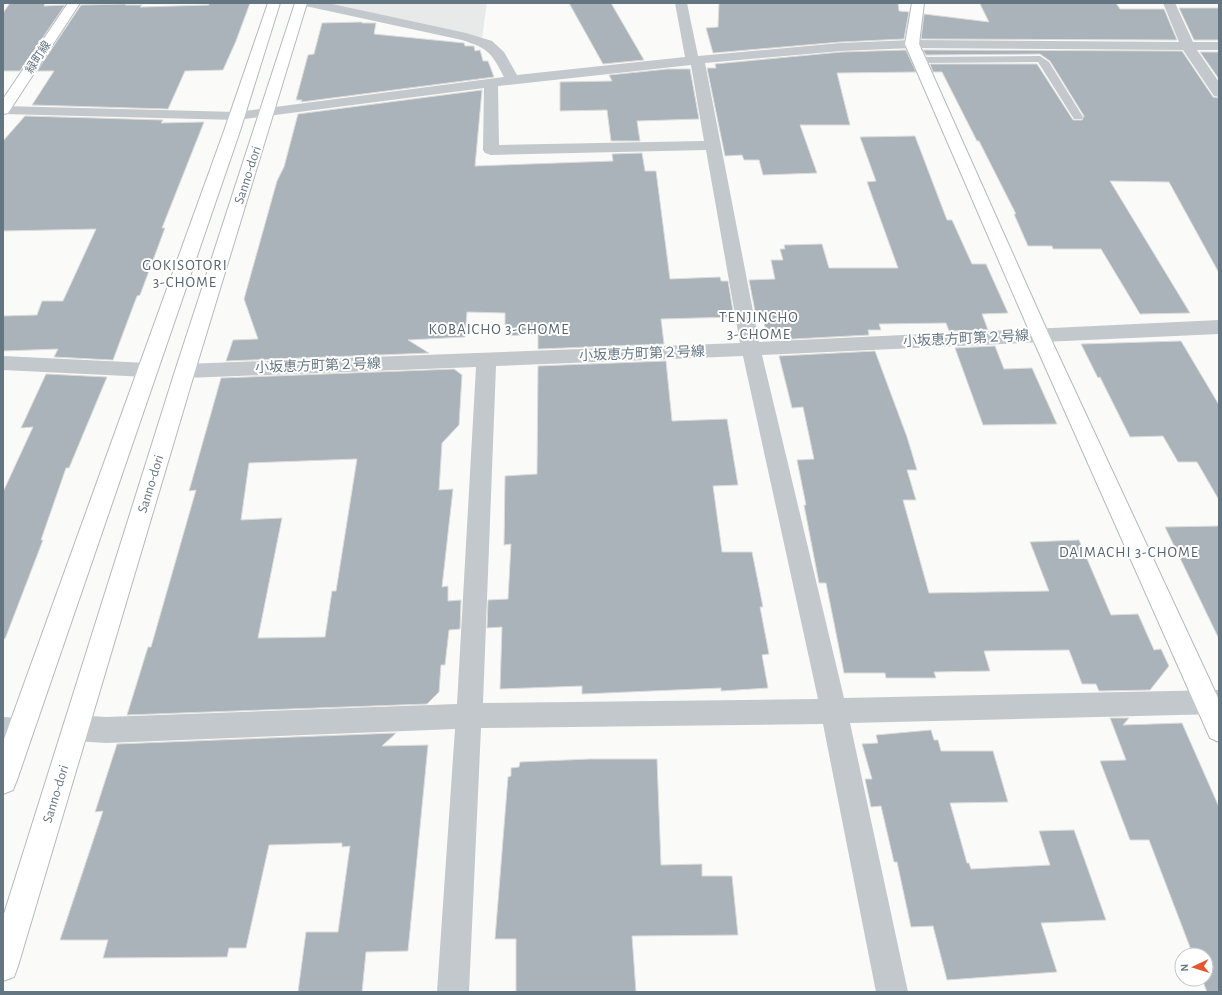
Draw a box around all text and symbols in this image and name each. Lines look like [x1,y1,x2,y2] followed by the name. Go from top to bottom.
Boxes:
[22,38,53,75] street label: 緑町線
[232,144,264,206] street label: Sanno-dori
[142,258,228,290] district label: GOKISOTORI 3-CHOME
[719,310,799,342] district label: TENJINCHO 3-CHOME
[429,322,569,337] district label: KOBAICHO 3-CHOME
[903,327,1029,349] street label: 小坂恵方町第２号線
[579,343,705,363] street label: 小坂恵方町第２号線
[255,355,381,375] street label: 小坂恵方町第２号線
[136,453,166,515] street label: Sanno-dori
[1059,545,1199,560] district label: DAIMACHI 3-CHOME
[41,763,71,825] street label: Sanno-dori
[1174,947,1214,987] north arrow
[1179,963,1190,972] text: N

